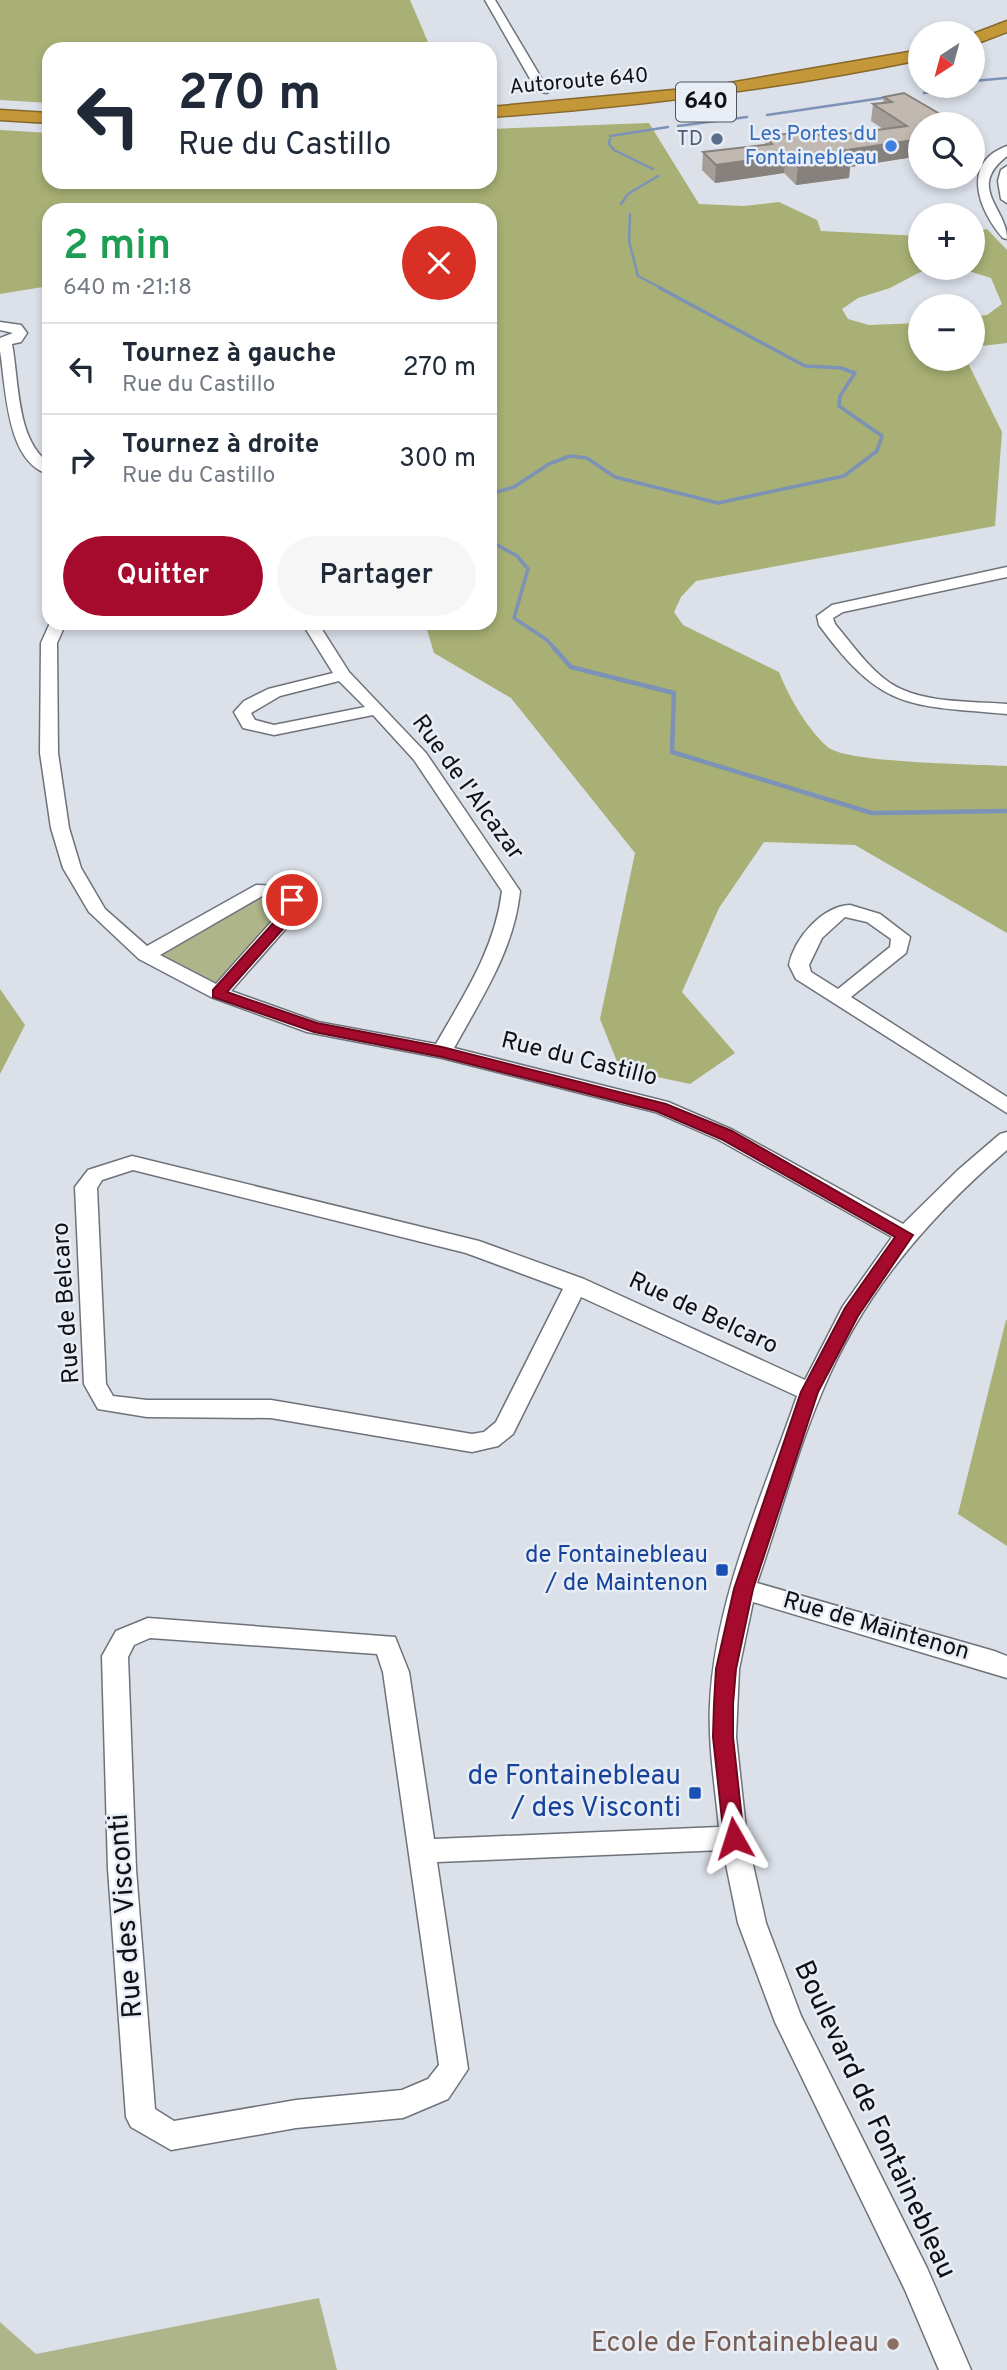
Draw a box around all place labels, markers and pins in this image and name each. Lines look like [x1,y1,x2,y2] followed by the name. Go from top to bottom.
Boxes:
[745,121,877,172] place label: Les Portes du Fontainebleau
[677,126,703,153] place label: TD
[709,131,725,147] marker: TD
[883,138,899,154] marker: Les Portes du Fontainebleau
[262,870,322,930] pin
[525,1541,708,1599] place label: de Fontainebleau / de Maintenon
[714,1562,730,1578] marker: de Fontainebleau / de Maintenon
[467,1759,681,1827] place label: de Fontainebleau / des Visconti
[687,1785,703,1801] marker: de Fontainebleau / des Visconti
[591,2326,879,2362] place label: Ecole de Fontainebleau
[885,2336,901,2352] marker: Ecole de Fontainebleau

